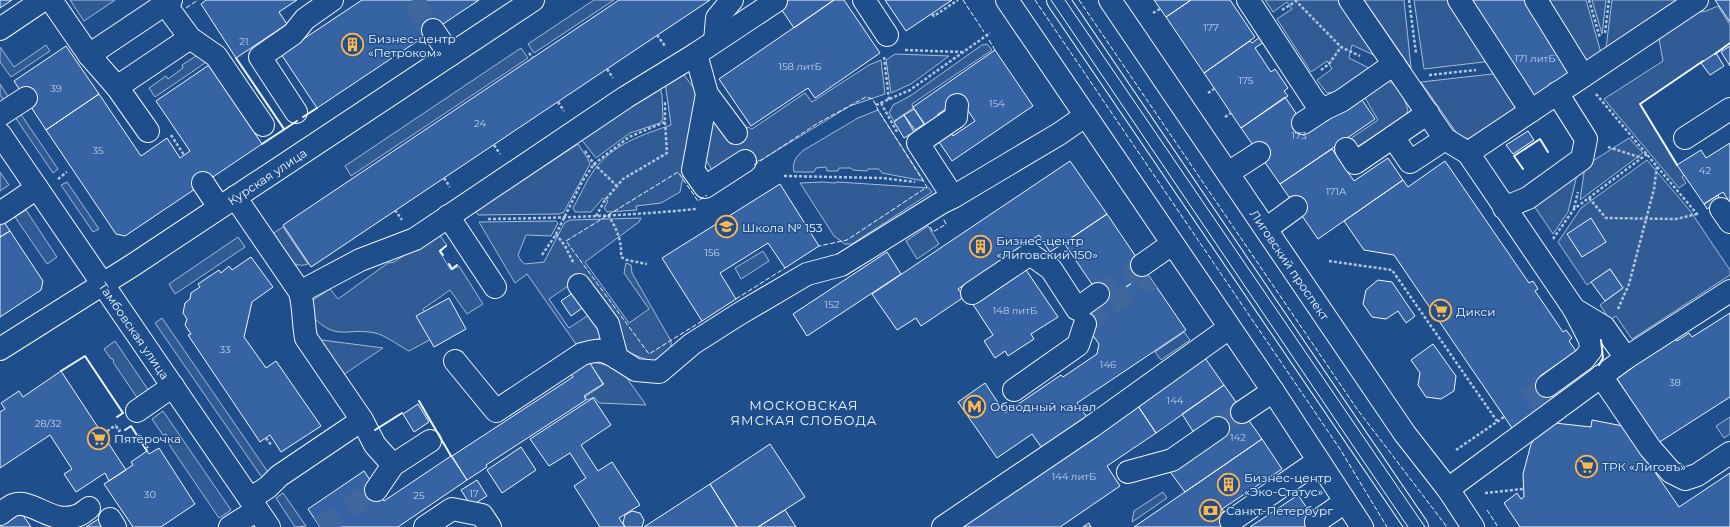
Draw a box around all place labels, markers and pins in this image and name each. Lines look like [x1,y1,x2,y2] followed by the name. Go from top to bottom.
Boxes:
[368,31,456,60] place label: Бизнес-центр «Петроком»
[339,32,365,58] building icon: Бизнес-центр «Петроком»
[714,214,740,240] school or university icon: Школа № 153
[742,220,823,235] place label: Школа № 153
[996,233,1098,262] place label: Бизнес-центр «Лиговский 150»
[967,234,993,260] building icon: Бизнес-центр «Лиговский 150»
[1427,298,1453,324] supermarket icon: Дикси
[1456,304,1496,319] place label: Дикси
[961,393,987,419] metro station icon: Обводный канал
[990,399,1096,414] place label: Обводный канал
[85,425,111,451] supermarket icon: Пятёрочка
[114,431,181,446] place label: Пятёрочка
[1574,453,1600,479] supermarket icon: ТРК «Лиговъ»
[1602,459,1686,474] place label: ТРК «Лиговъ»
[1244,470,1332,499] place label: Бизнес-центр «Эко-Статус»
[1215,471,1241,497] building icon: Бизнес-центр «Эко-Статус»
[1198,497,1224,523] bank icon: Санкт-Петербург
[1226,503,1333,518] place label: Санкт-Петербург

